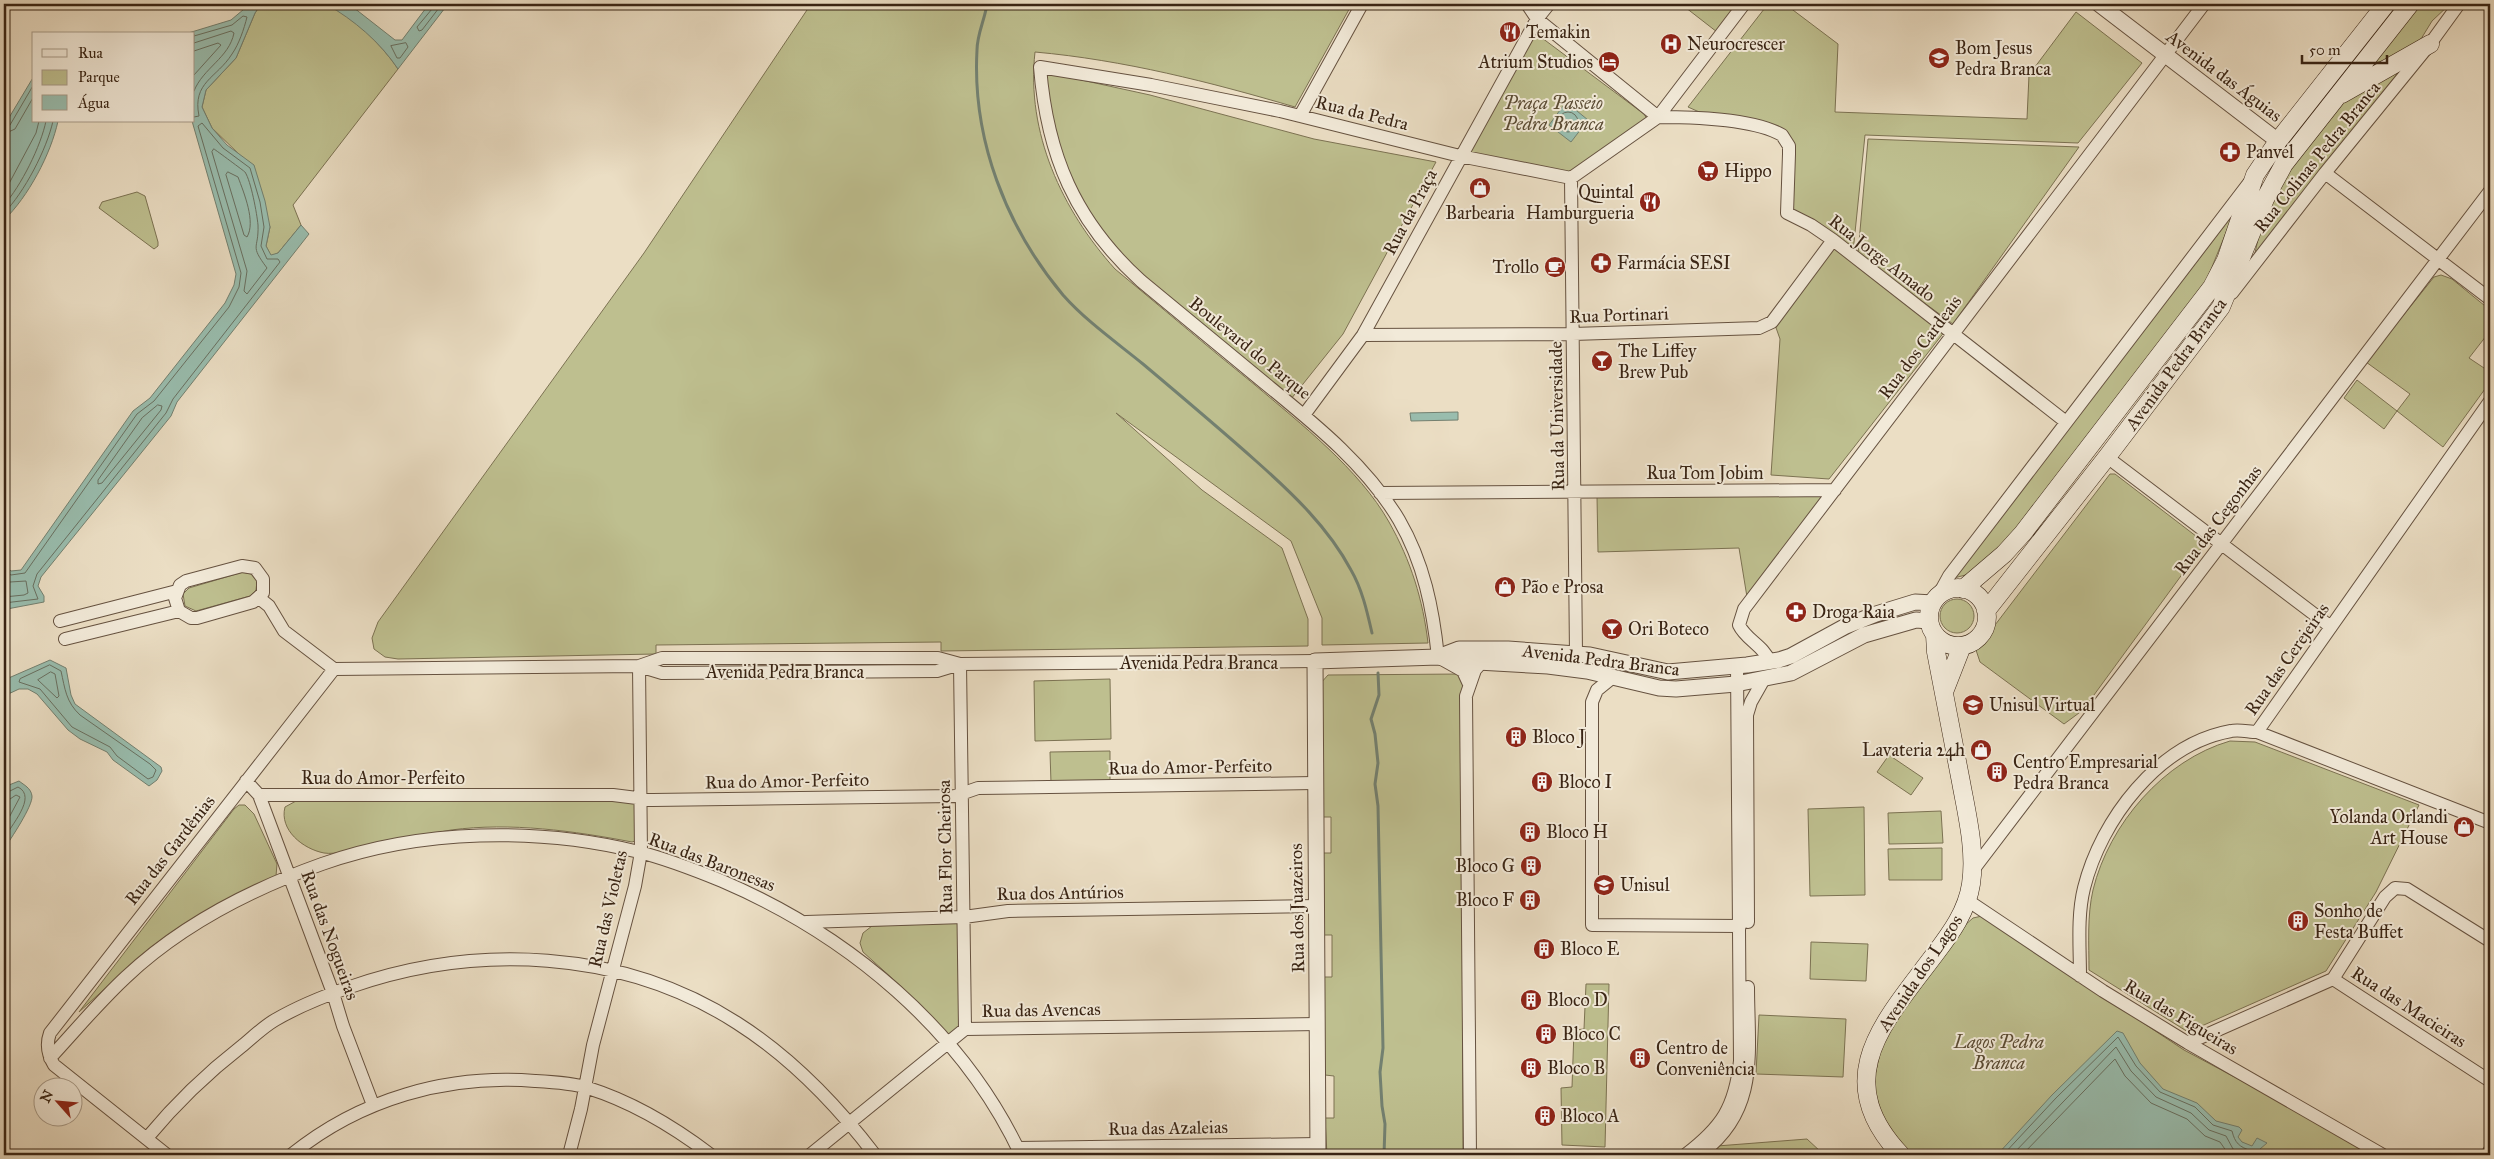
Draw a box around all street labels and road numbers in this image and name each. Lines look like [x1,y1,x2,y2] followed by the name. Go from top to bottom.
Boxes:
[2160,23,2287,127] street label: Avenida das Águias
[2249,77,2385,237] street label: Rua Colinas Pedra Branca
[1313,91,1411,135] street label: Rua da Pedra
[1378,165,1442,259] street label: Rua da Praça
[1824,210,1940,307] street label: Rua Jorge Amado
[1874,291,1966,403] street label: Rua dos Cardeais
[1184,292,1316,405] street label: Boulevard do Parque
[2120,293,2232,435] street label: Avenida Pedra Branca
[1569,302,1669,328] street label: Rua Portinari
[1545,341,1569,491] street label: Rua da Universidade
[2170,461,2267,580] street label: Rua das Cegonhas
[1646,462,1764,485] street label: Rua Tom Jobim
[2240,599,2334,719] street label: Rua das Cerejeiras
[1520,639,1681,681] street label: Avenida Pedra Branca
[1119,652,1278,674] street label: Avenida Pedra Branca
[705,661,864,683] street label: Avenida Pedra Branca
[1108,755,1272,779] street label: Rua do Amor-Perfeito
[301,767,465,789] street label: Rua do Amor-Perfeito
[705,769,869,793] street label: Rua do Amor-Perfeito
[933,779,957,914] street label: Rua Flor Cheirosa
[120,791,220,909] street label: Rua das Gardênias
[646,828,778,896] street label: Rua das Baronesas
[1285,843,1310,973] street label: Rua dos Juazeiros
[584,848,632,970] street label: Rua das Violetas
[295,867,364,1003] street label: Rua das Nogueiras
[996,881,1124,905] street label: Rua dos Antúrios
[1872,910,1968,1037] street label: Avenida dos Lagos
[2347,962,2471,1052] street label: Rua das Macieiras
[2120,974,2242,1060] street label: Rua das Figueiras
[981,998,1101,1022] street label: Rua das Avencas
[1108,1116,1228,1140] street label: Rua das Azaleias

